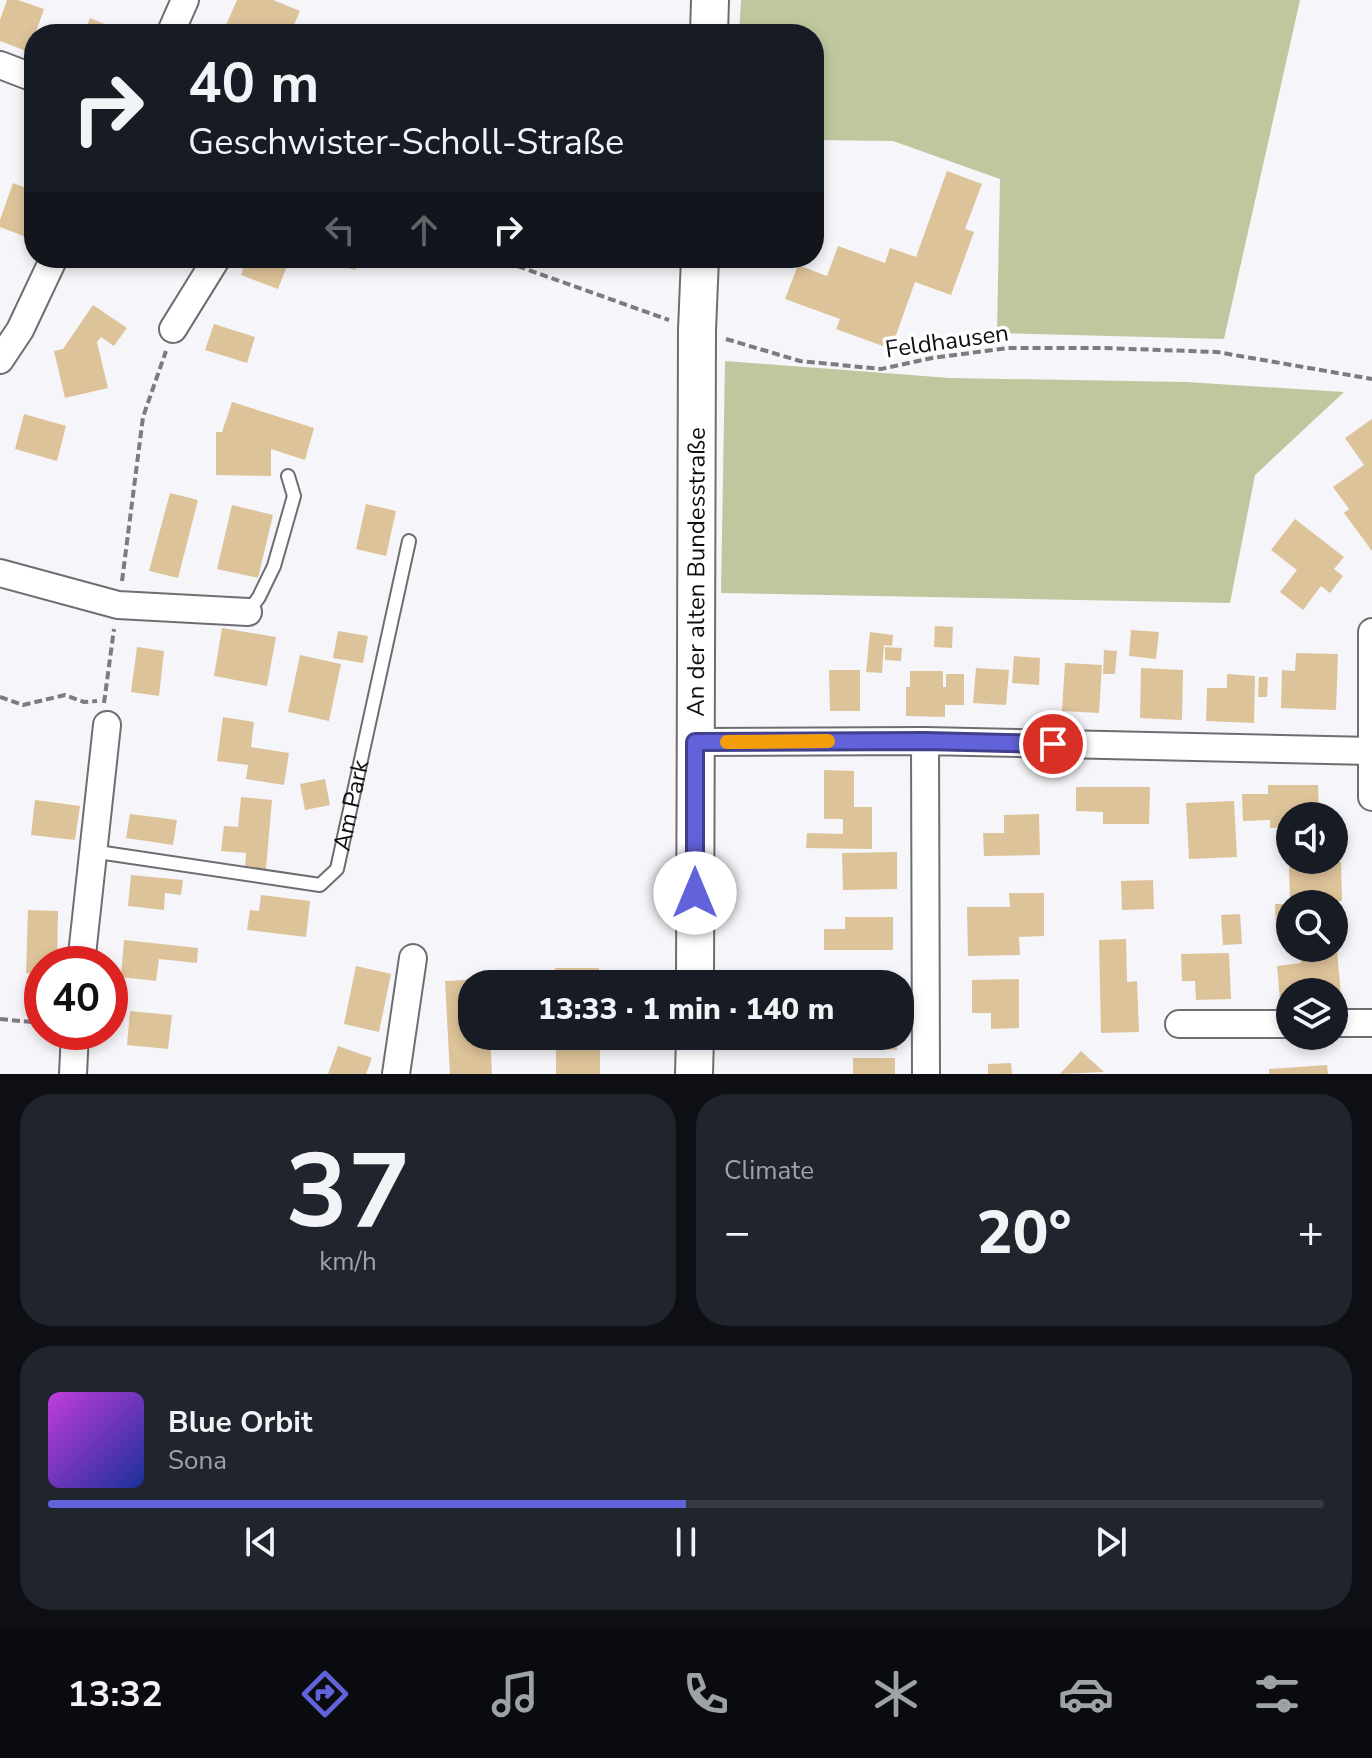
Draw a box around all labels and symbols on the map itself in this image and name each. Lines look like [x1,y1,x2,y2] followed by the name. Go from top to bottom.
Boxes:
[883,317,1011,365] street label: Feldhausen
[680,427,713,717] street label: An der alten Bundesstraße
[1019,710,1087,778] pin
[325,756,377,854] street label: Am Park
[653,851,737,935] position arrow
[24,946,128,1050] speed limit sign: 40

